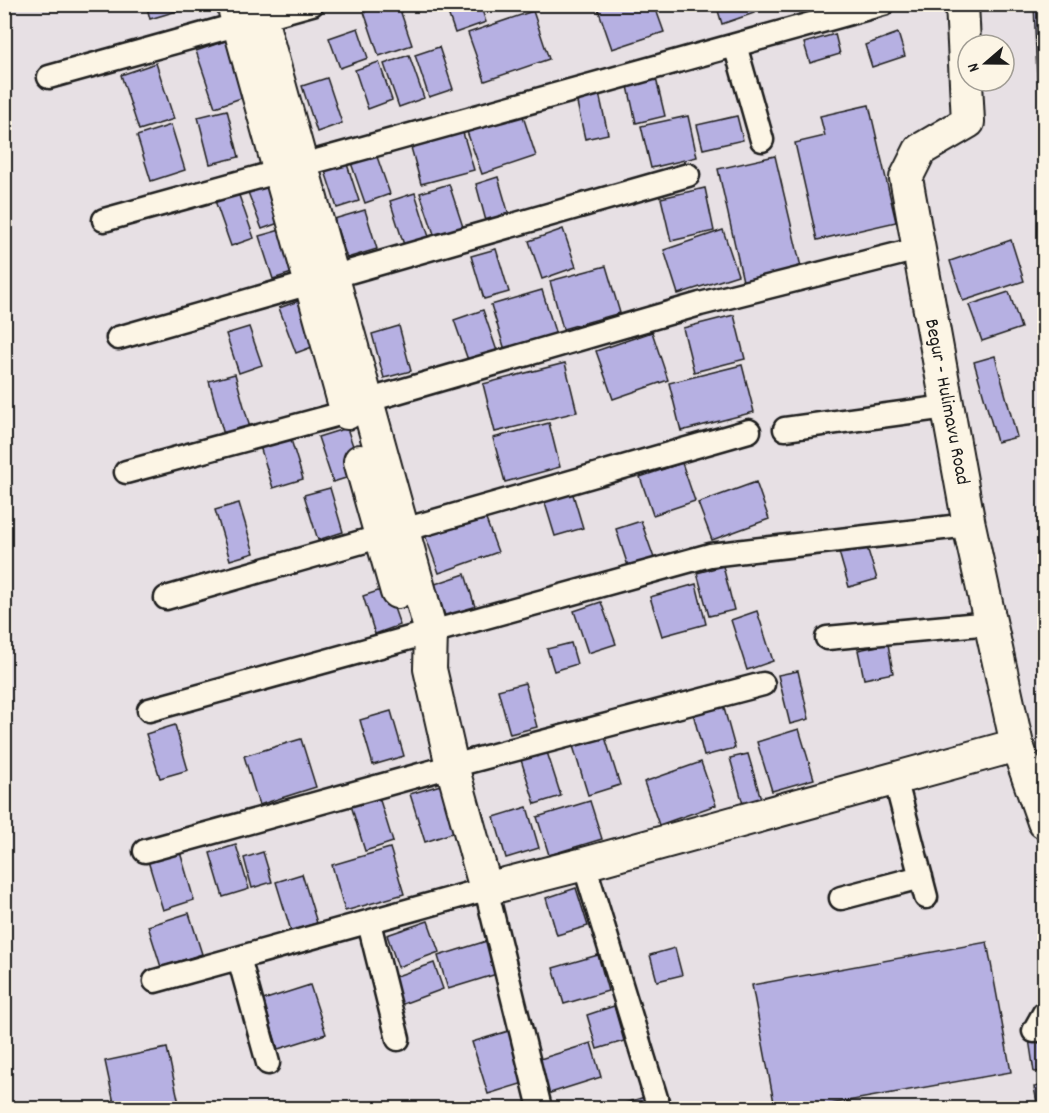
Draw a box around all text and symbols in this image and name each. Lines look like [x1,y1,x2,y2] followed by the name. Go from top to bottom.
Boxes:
[956,33,1016,93] north arrow
[962,60,986,75] text: N
[916,317,976,487] street label: Begur - Hulimavu Road

